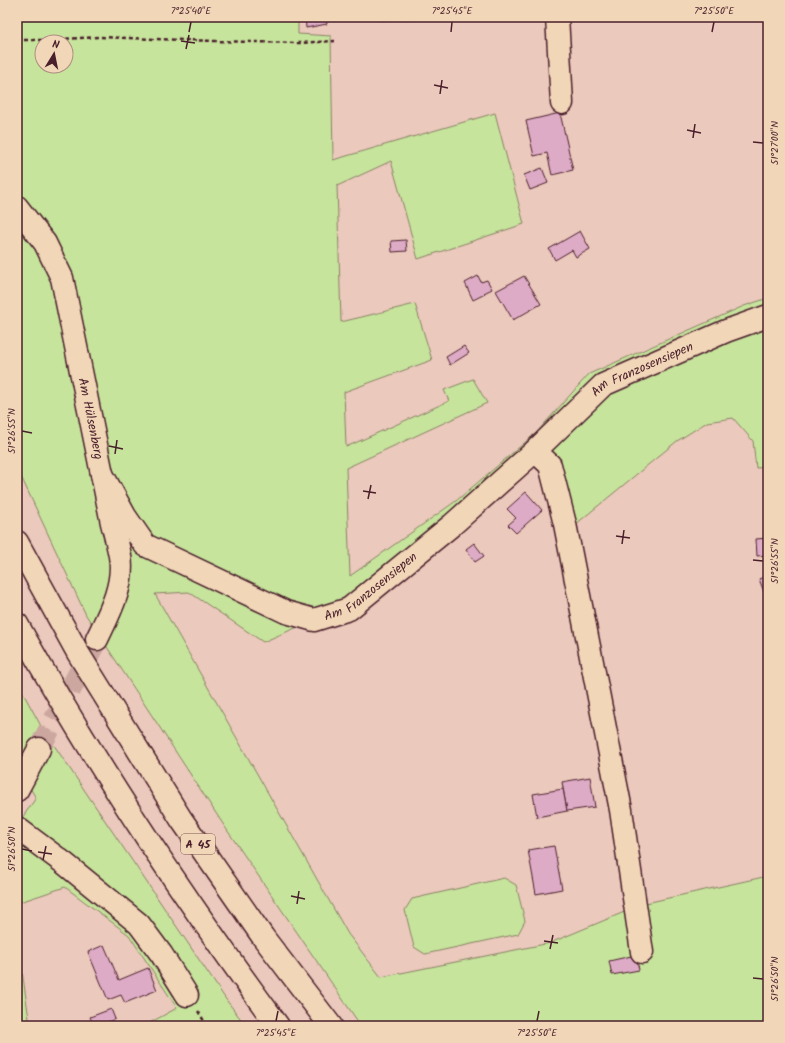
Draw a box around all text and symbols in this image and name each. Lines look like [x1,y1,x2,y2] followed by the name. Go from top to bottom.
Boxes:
[171,3,212,19] text: 7°25'40"E
[432,3,473,19] text: 7°25'45"E
[694,3,735,19] text: 7°25'50"E
[34,34,74,74] north arrow
[51,36,61,55] text: N
[767,121,783,165] text: 51°27'00"N
[586,336,697,402] street label: Am Franzosensiepen
[72,376,109,461] street label: Am Hülsenberg
[4,408,20,454] text: 51°26'55"N
[767,538,783,584] text: 51°26'55"N
[321,547,422,627] street label: Am Franzosensiepen
[4,826,20,872] text: 51°26'50"N
[181,834,215,854] road number: A 45
[767,956,783,1002] text: 51°26'50"N
[256,1025,297,1041] text: 7°25'45"E
[517,1025,558,1041] text: 7°25'50"E

